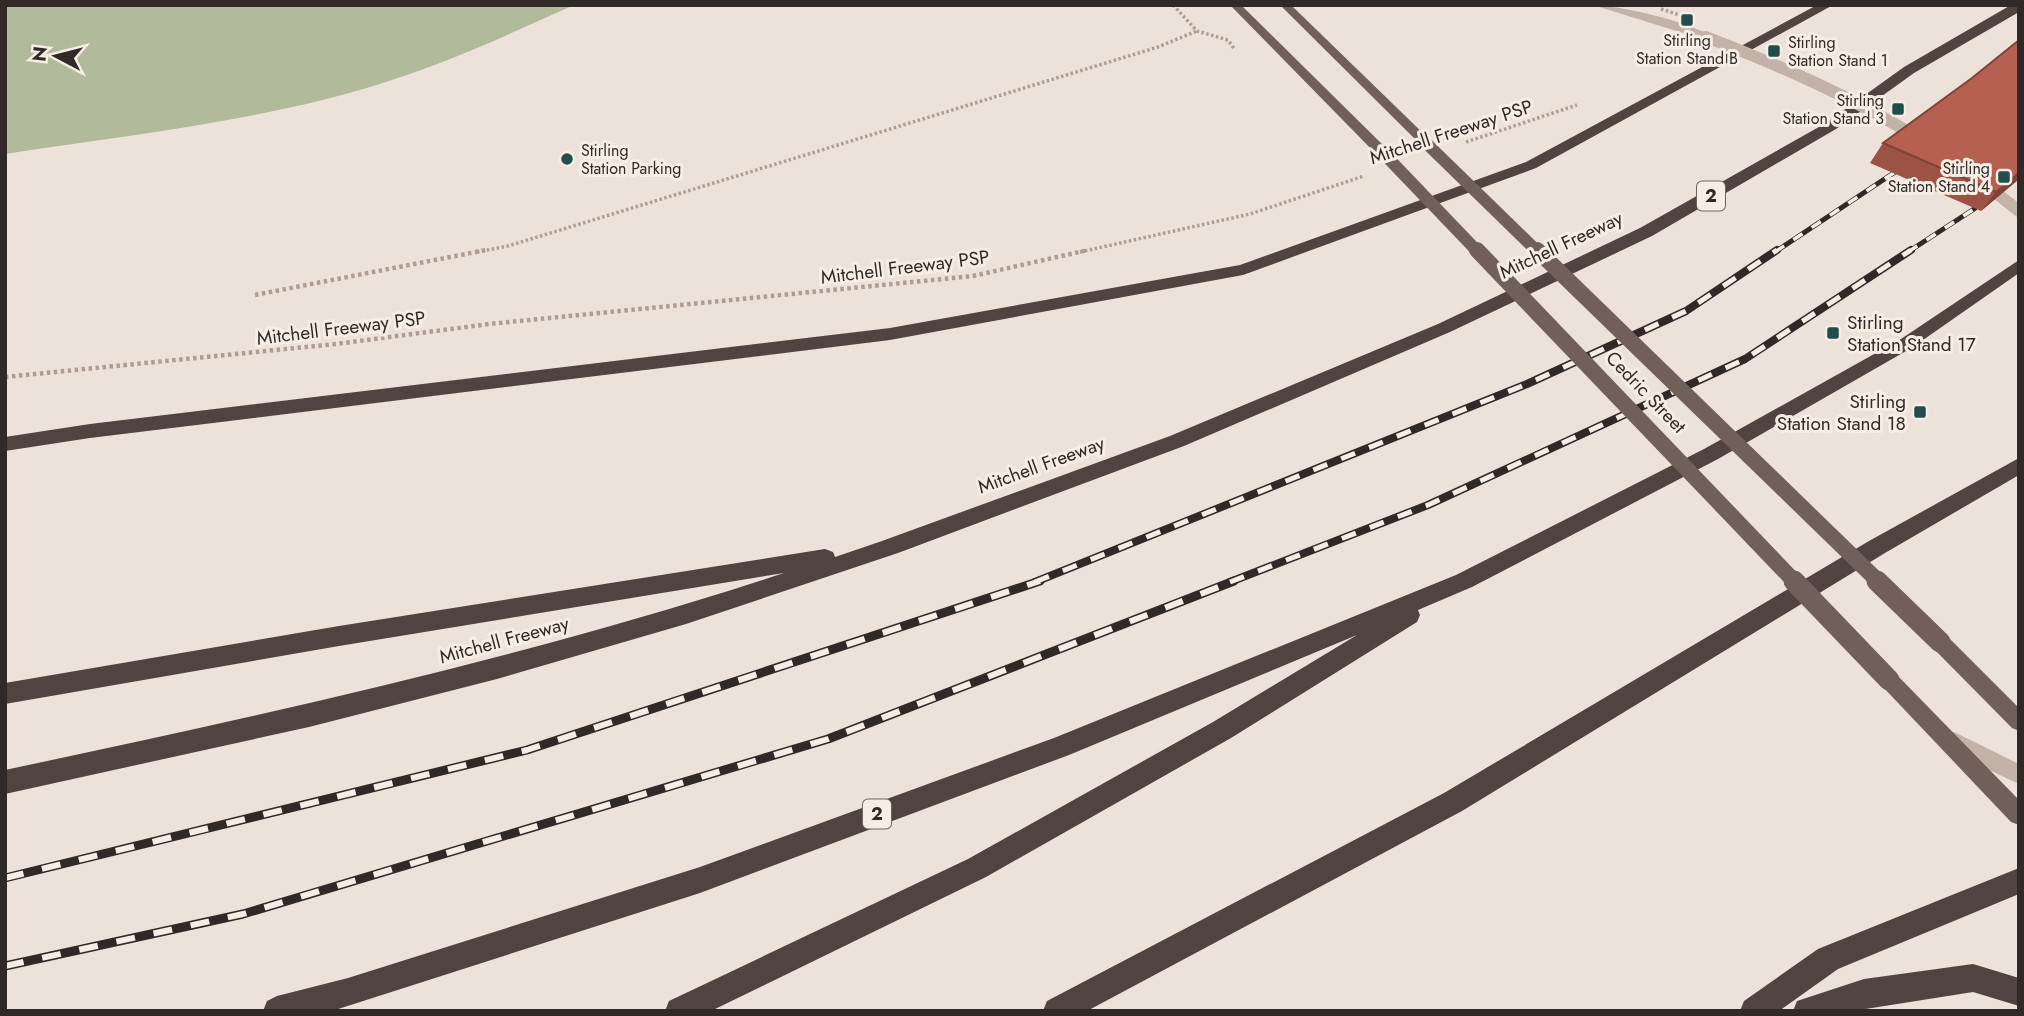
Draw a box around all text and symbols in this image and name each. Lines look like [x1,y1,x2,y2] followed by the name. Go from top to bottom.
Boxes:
[1679,12,1695,28] marker: Stirling Station Stand B
[21,21,91,91] north arrow
[1636,29,1738,70] place label: Stirling Station Stand B
[1788,31,1888,72] place label: Stirling Station Stand 1
[1766,43,1782,59] marker: Stirling Station Stand 1
[25,45,54,63] text: N
[1782,89,1884,130] place label: Stirling Station Stand 3
[1366,93,1536,171] street label: Mitchell Freeway PSP
[1890,101,1906,117] marker: Stirling Station Stand 3
[581,139,681,180] place label: Stirling Station Parking
[559,151,575,167] marker: Stirling Station Parking
[1888,157,1990,198] place label: Stirling Station Stand 4
[1996,169,2012,185] marker: Stirling Station Stand 4
[1697,182,1725,210] road number: 2
[1495,204,1628,285] street label: Mitchell Freeway
[819,243,991,291] street label: Mitchell Freeway PSP
[255,304,427,352] street label: Mitchell Freeway PSP
[1847,309,1976,358] place label: Stirling Station Stand 17
[1825,325,1841,341] marker: Stirling Station Stand 17
[1600,345,1693,440] street label: Cedric Street
[1777,388,1906,437] place label: Stirling Station Stand 18
[1912,404,1928,420] marker: Stirling Station Stand 18
[974,429,1109,500] street label: Mitchell Freeway
[436,610,572,670] street label: Mitchell Freeway
[863,800,891,828] road number: 2

